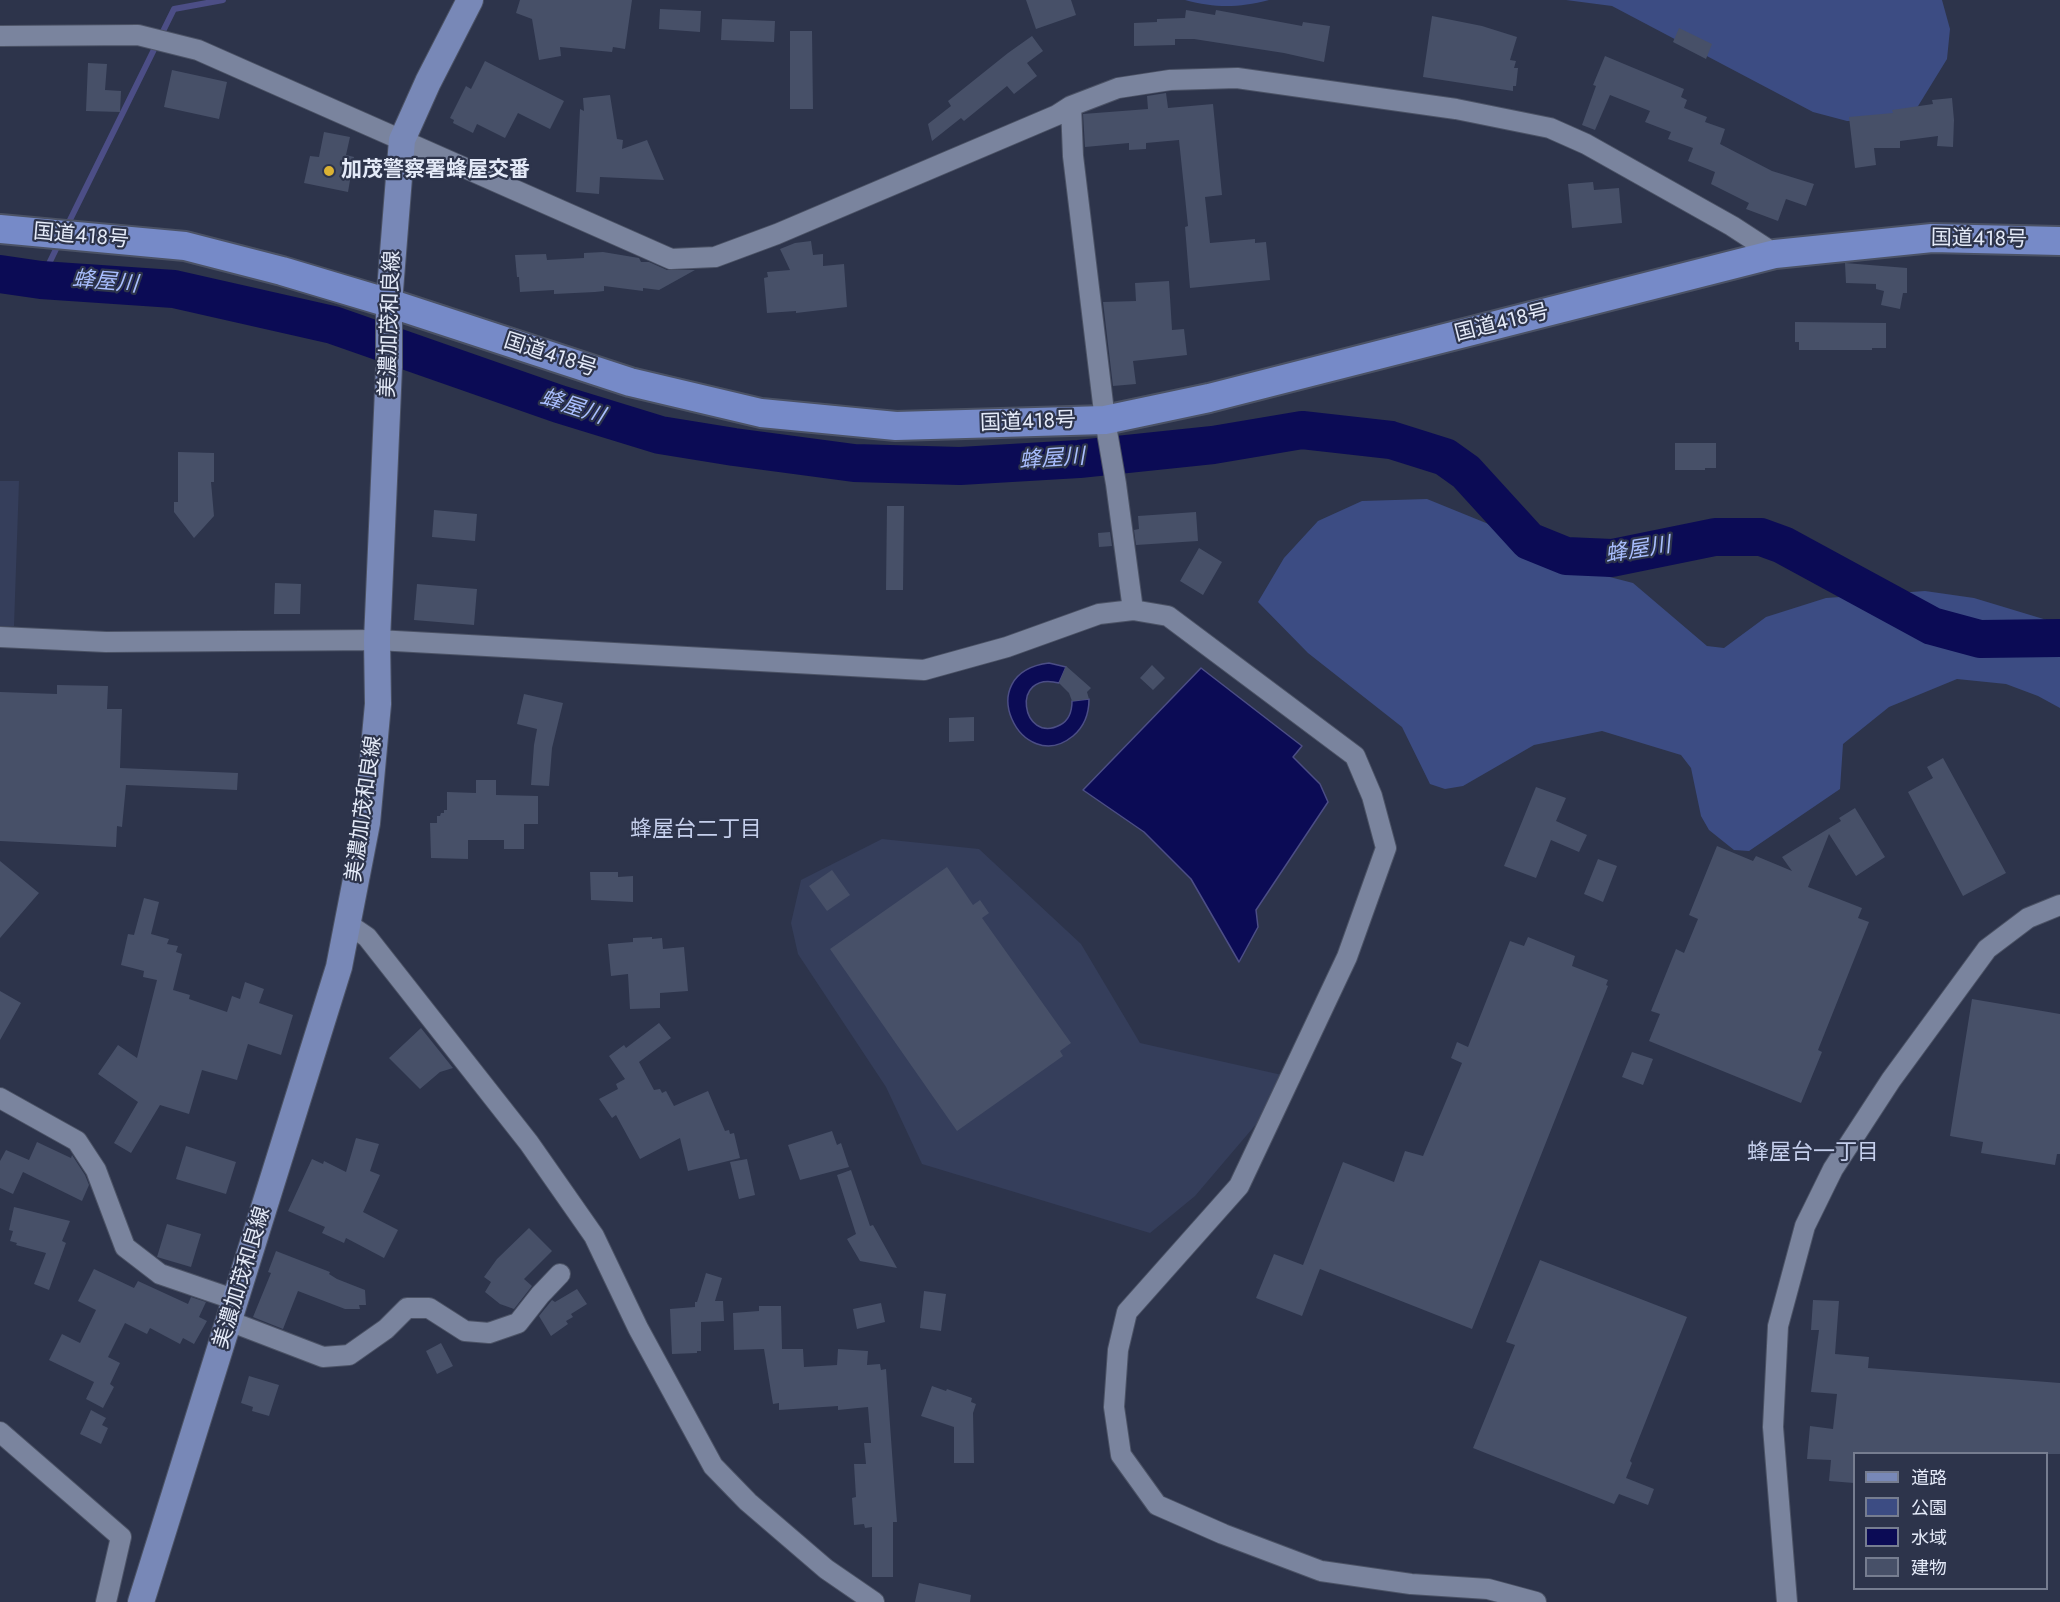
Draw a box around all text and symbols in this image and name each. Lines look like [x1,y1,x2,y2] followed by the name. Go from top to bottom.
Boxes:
[341,158,530,184] place label: 加茂警察署蜂屋交番
[322,164,336,178] marker: 加茂警察署蜂屋交番
[32,220,130,254] street label: 国道418号
[1931,227,2027,253] street label: 国道418号
[376,250,406,398] street label: 美濃加茂和良線
[71,267,139,299] water label: 蜂屋川
[1452,300,1552,348] street label: 国道418号
[500,329,600,383] street label: 国道418号
[537,385,607,431] water label: 蜂屋川
[980,409,1076,437] street label: 国道418号
[1018,445,1086,475] water label: 蜂屋川
[1603,533,1673,569] water label: 蜂屋川
[342,734,388,884] street label: 美濃加茂和良線
[630,818,762,844] district label: 蜂屋台二丁目
[1747,1141,1879,1167] district label: 蜂屋台一丁目
[209,1204,277,1352] street label: 美濃加茂和良線
[1853,1452,2048,1590] legend
[1911,1465,1947,1491] text: 道路
[1911,1495,1947,1521] text: 公園
[1911,1525,1947,1551] text: 水域
[1911,1555,1947,1581] text: 建物

